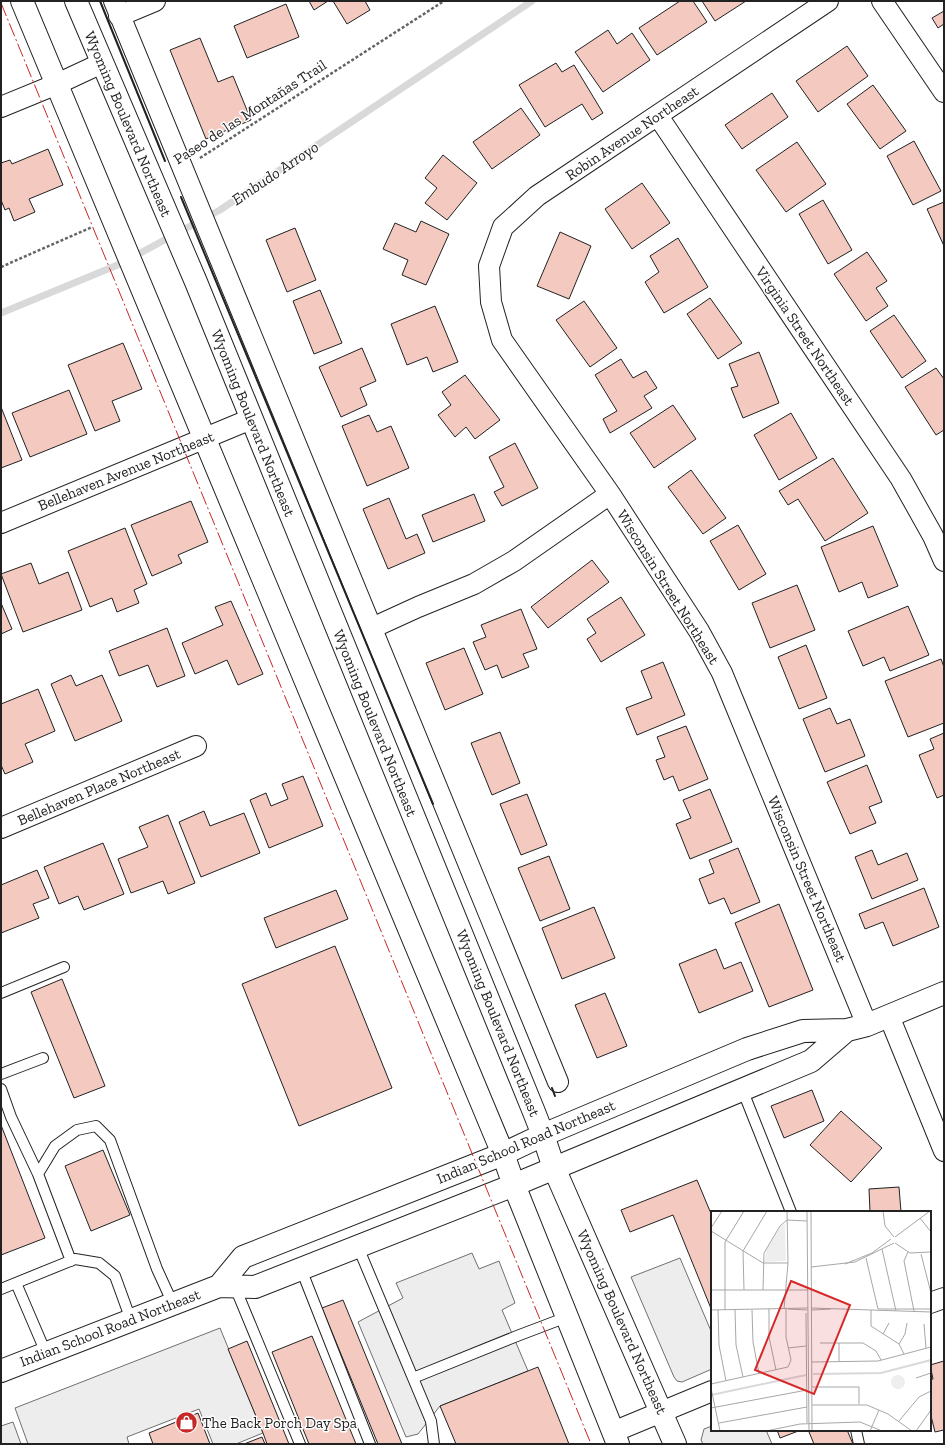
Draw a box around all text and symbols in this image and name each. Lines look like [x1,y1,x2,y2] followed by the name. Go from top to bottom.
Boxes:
[81,28,176,220] street label: Wyoming Boulevard Northeast
[170,56,330,168] street label: Paseo de las Montañas Trail
[562,82,702,184] street label: Robin Avenue Northeast
[228,137,322,209] water label: Embudo Arroyo
[751,262,859,409] street label: Virginia Street Northeast
[207,327,299,519] street label: Wyoming Boulevard Northeast
[35,427,217,515] street label: Bellehaven Avenue Northeast
[613,507,723,668] street label: Wisconsin Street Northeast
[329,627,421,819] street label: Wyoming Boulevard Northeast
[15,744,184,830] street label: Bellehaven Place Northeast
[764,793,850,965] street label: Wisconsin Street Northeast
[452,927,544,1119] street label: Wyoming Boulevard Northeast
[434,1096,618,1188] street label: Indian School Road Northeast
[711,1211,931,1431] inset map
[573,1227,671,1417] street label: Wyoming Boulevard Northeast
[17,1285,203,1371] street label: Indian School Road Northeast
[174,1410,200,1436] shop icon: The Back Porch Day Spa
[202,1414,357,1432] place label: The Back Porch Day Spa

